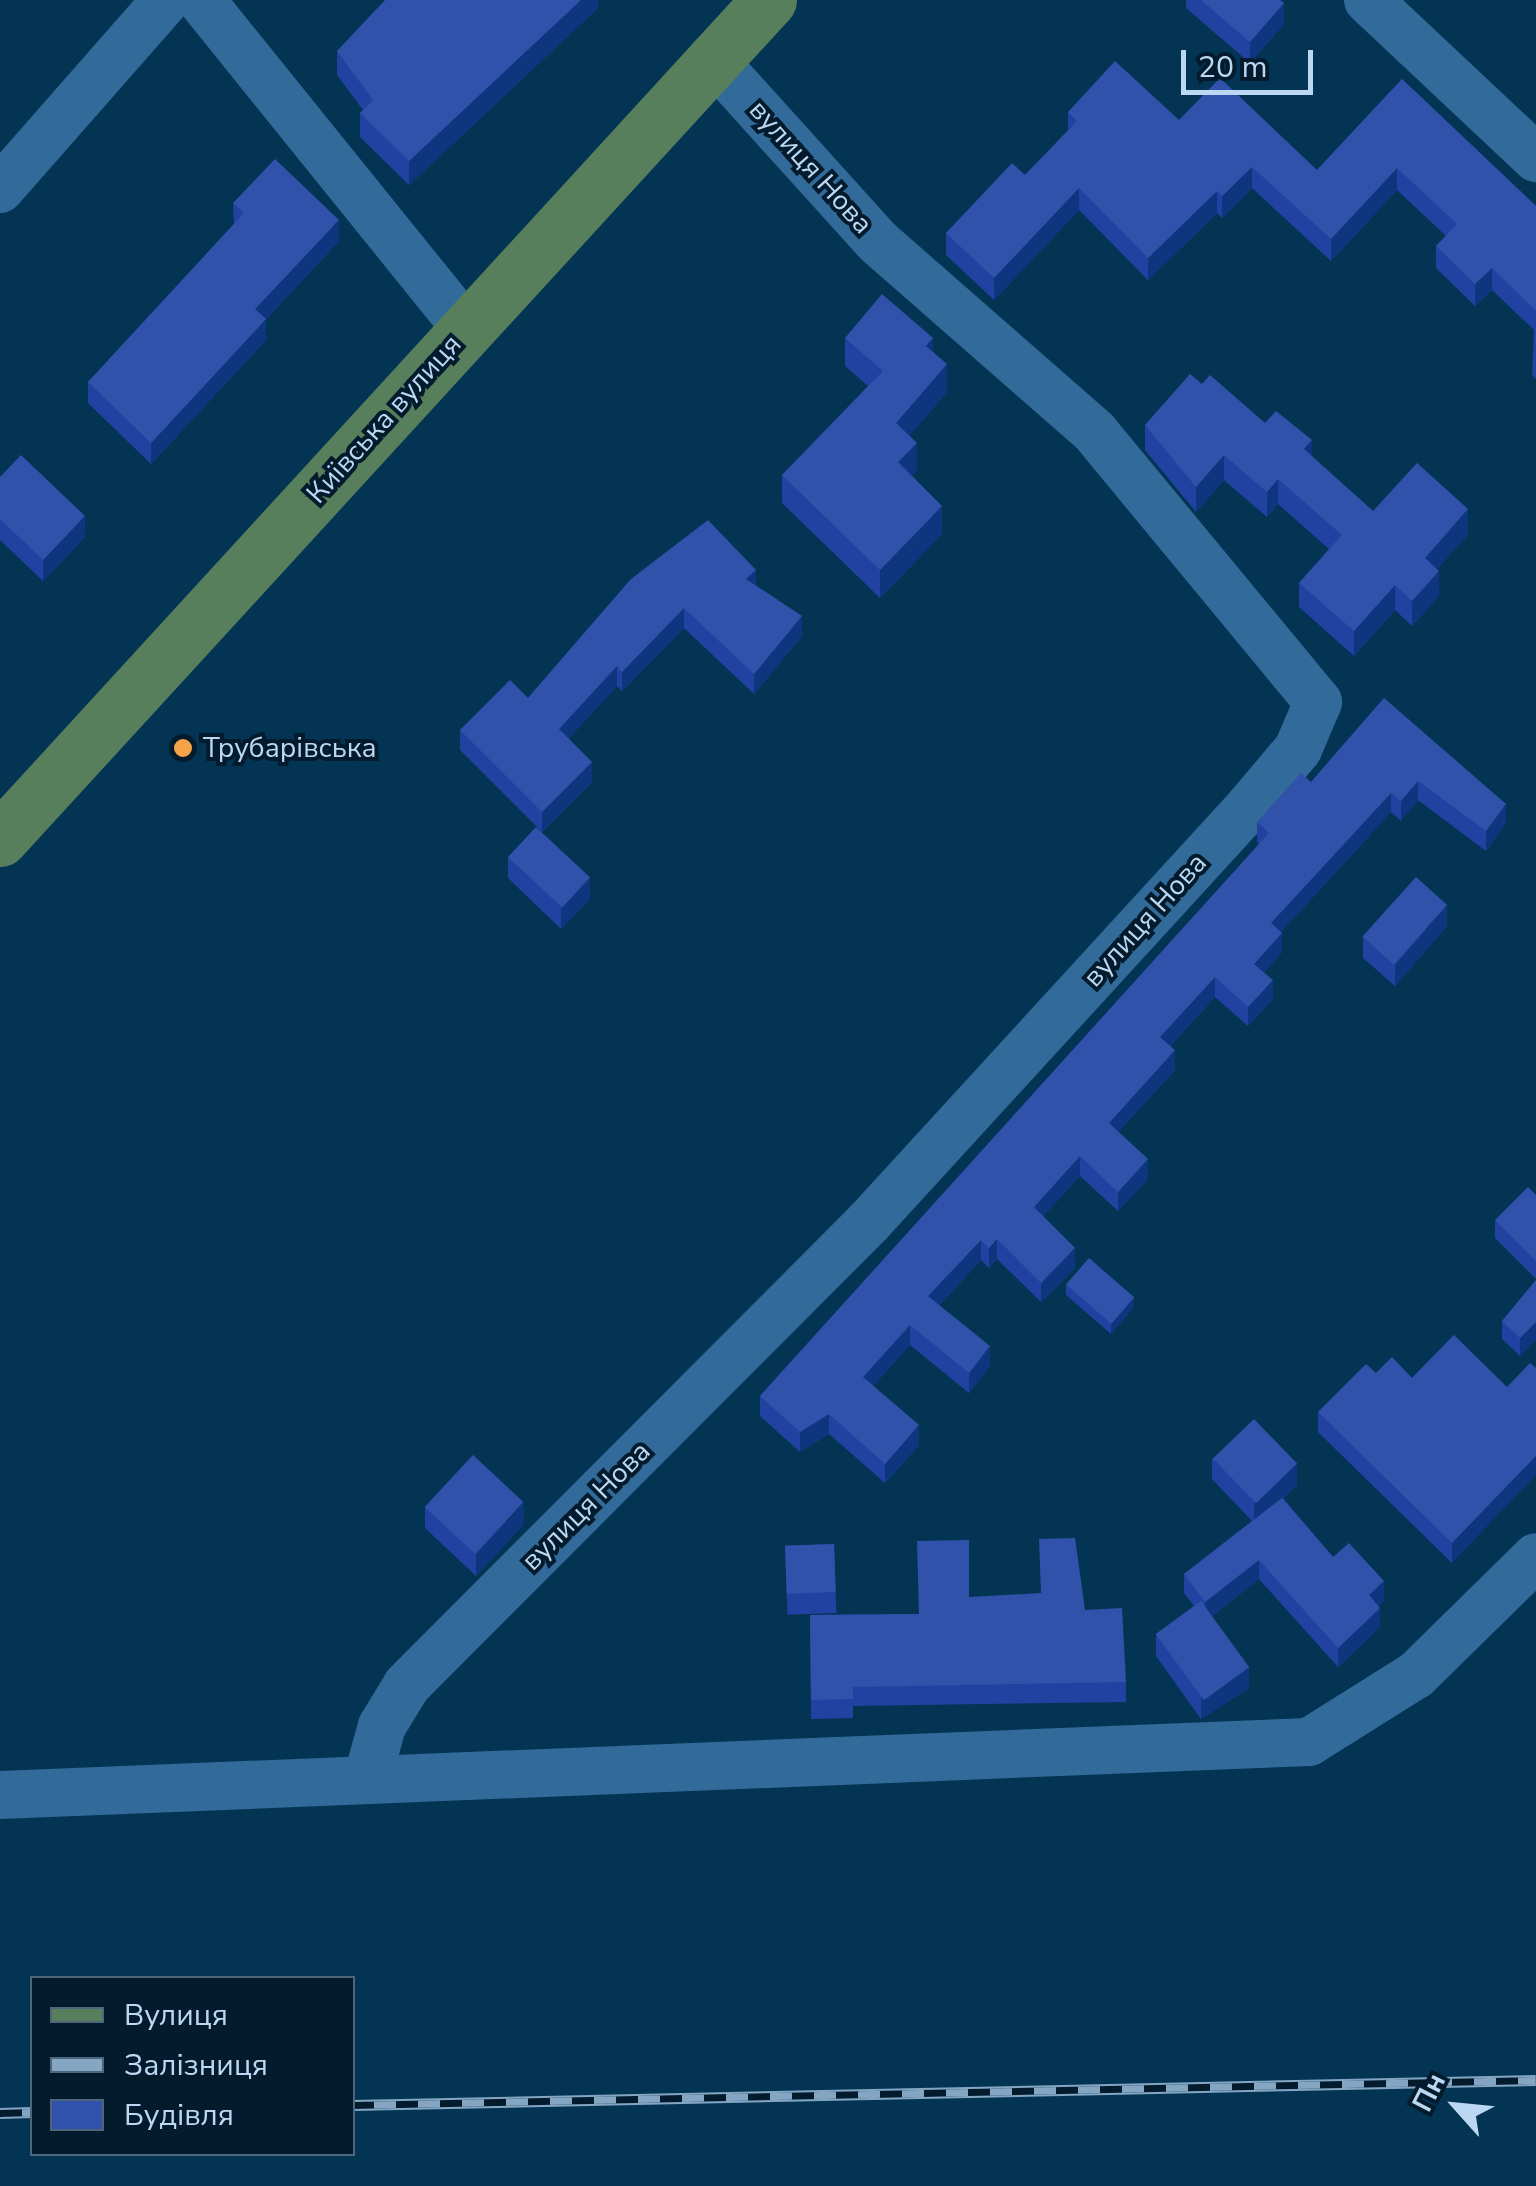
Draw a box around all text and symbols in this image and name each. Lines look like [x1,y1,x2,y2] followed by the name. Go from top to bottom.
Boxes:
[1186,30,1318,92] scale bar
[1198,47,1267,88] text: 20 m
[742,93,880,241] street label: вулиця Нова
[300,328,468,510] street label: Київська вулиця
[203,731,377,765] place label: Трубарівська
[172,737,194,759] marker: Трубарівська
[1076,846,1214,994] street label: вулиця Нова
[515,1435,657,1577] street label: вулиця Нова
[30,1976,355,2156] legend
[124,1995,228,2036] text: Вулиця
[124,2045,268,2086] text: Залізниця
[1406,2056,1506,2156] north arrow
[1404,2067,1455,2118] text: Пн
[124,2095,234,2136] text: Будівля

